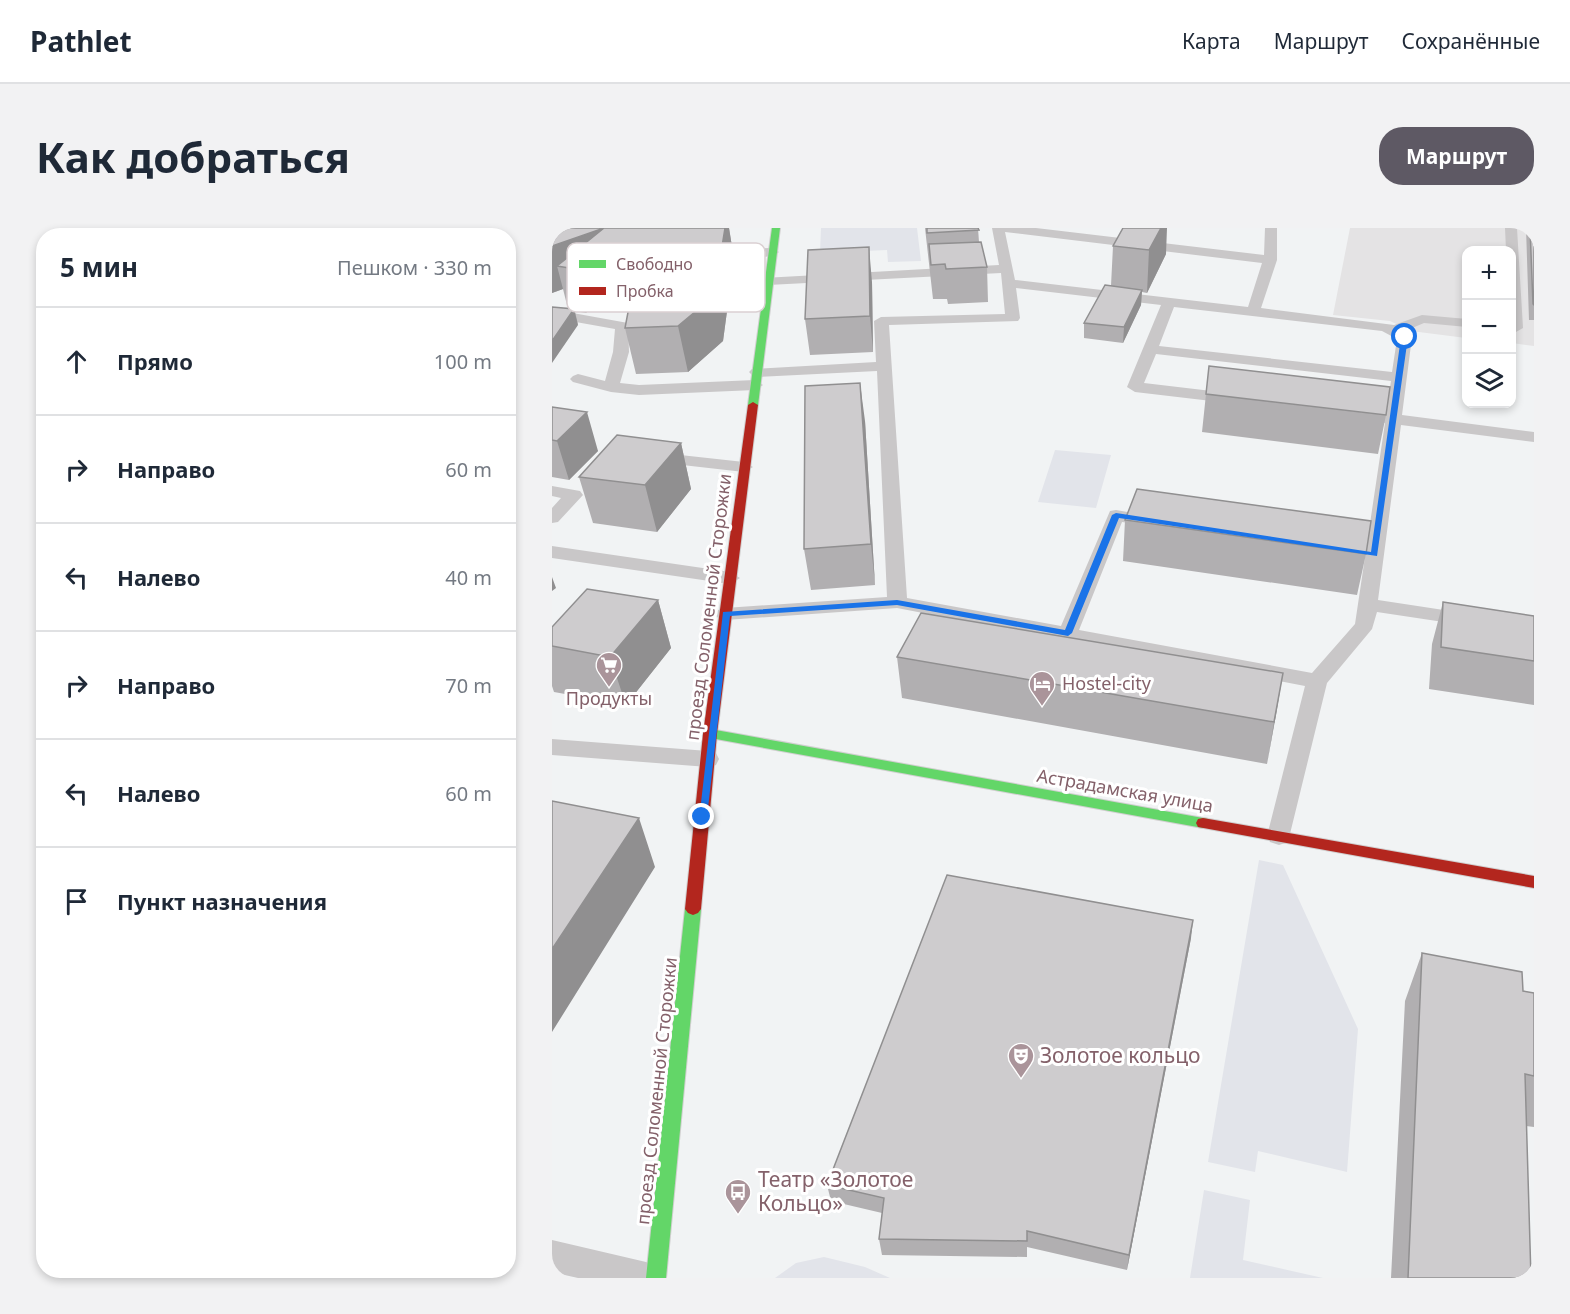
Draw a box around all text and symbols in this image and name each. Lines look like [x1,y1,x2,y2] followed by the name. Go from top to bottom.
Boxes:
[30,22,132,60] text: Pathlet
[1182,27,1241,55] text: Карта
[1274,27,1369,55] text: Маршрут
[1402,27,1540,55] text: Сохранённые
[1379,127,1534,185] button: Маршрут
[36,128,350,185] text: Как добраться
[567,243,765,312] legend
[1462,246,1516,408] map controls
[1462,246,1516,300] button: +
[60,249,138,285] text: 5 мин
[616,253,693,275] text: Свободно
[337,254,492,281] text: Пешком · 330 m
[616,280,674,302] text: Пробка
[1462,300,1516,354] button: −
[1391,323,1417,349] route start
[60,345,93,378] icon: ahead
[117,346,193,376] text: Прямо
[434,348,492,375] text: 100 m
[1462,354,1516,408] button: layers
[60,453,93,486] icon: right
[117,454,215,484] text: Направо
[445,456,492,483] text: 60 m
[680,472,736,742] street label: проезд Соломенной Сторожки
[60,561,93,594] icon: left
[117,562,200,592] text: Налево
[445,564,492,591] text: 40 m
[594,650,624,688] supermarket icon: Продукты
[60,669,93,702] icon: right
[1027,669,1057,707] hotel icon: Hostel-city
[117,670,215,700] text: Направо
[1062,671,1152,695] place label: Hostel-city
[445,672,492,699] text: 70 m
[566,686,652,710] place label: Продукты
[1035,763,1215,817] street label: Астрадамская улица
[60,777,93,810] icon: left
[117,778,200,808] text: Налево
[445,780,492,807] text: 60 m
[688,803,714,829] route end
[60,885,93,918] icon: arrive
[117,886,327,916] text: Пункт назначения
[630,956,682,1226] street label: проезд Соломенной Сторожки
[1006,1041,1036,1079] theatre icon: Золотое кольцо
[1040,1041,1201,1069] place label: Золотое кольцо
[758,1165,913,1217] place label: Театр «Золотое Кольцо»
[723,1177,753,1215] bus stop icon: Театр «Золотое Кольцо»

